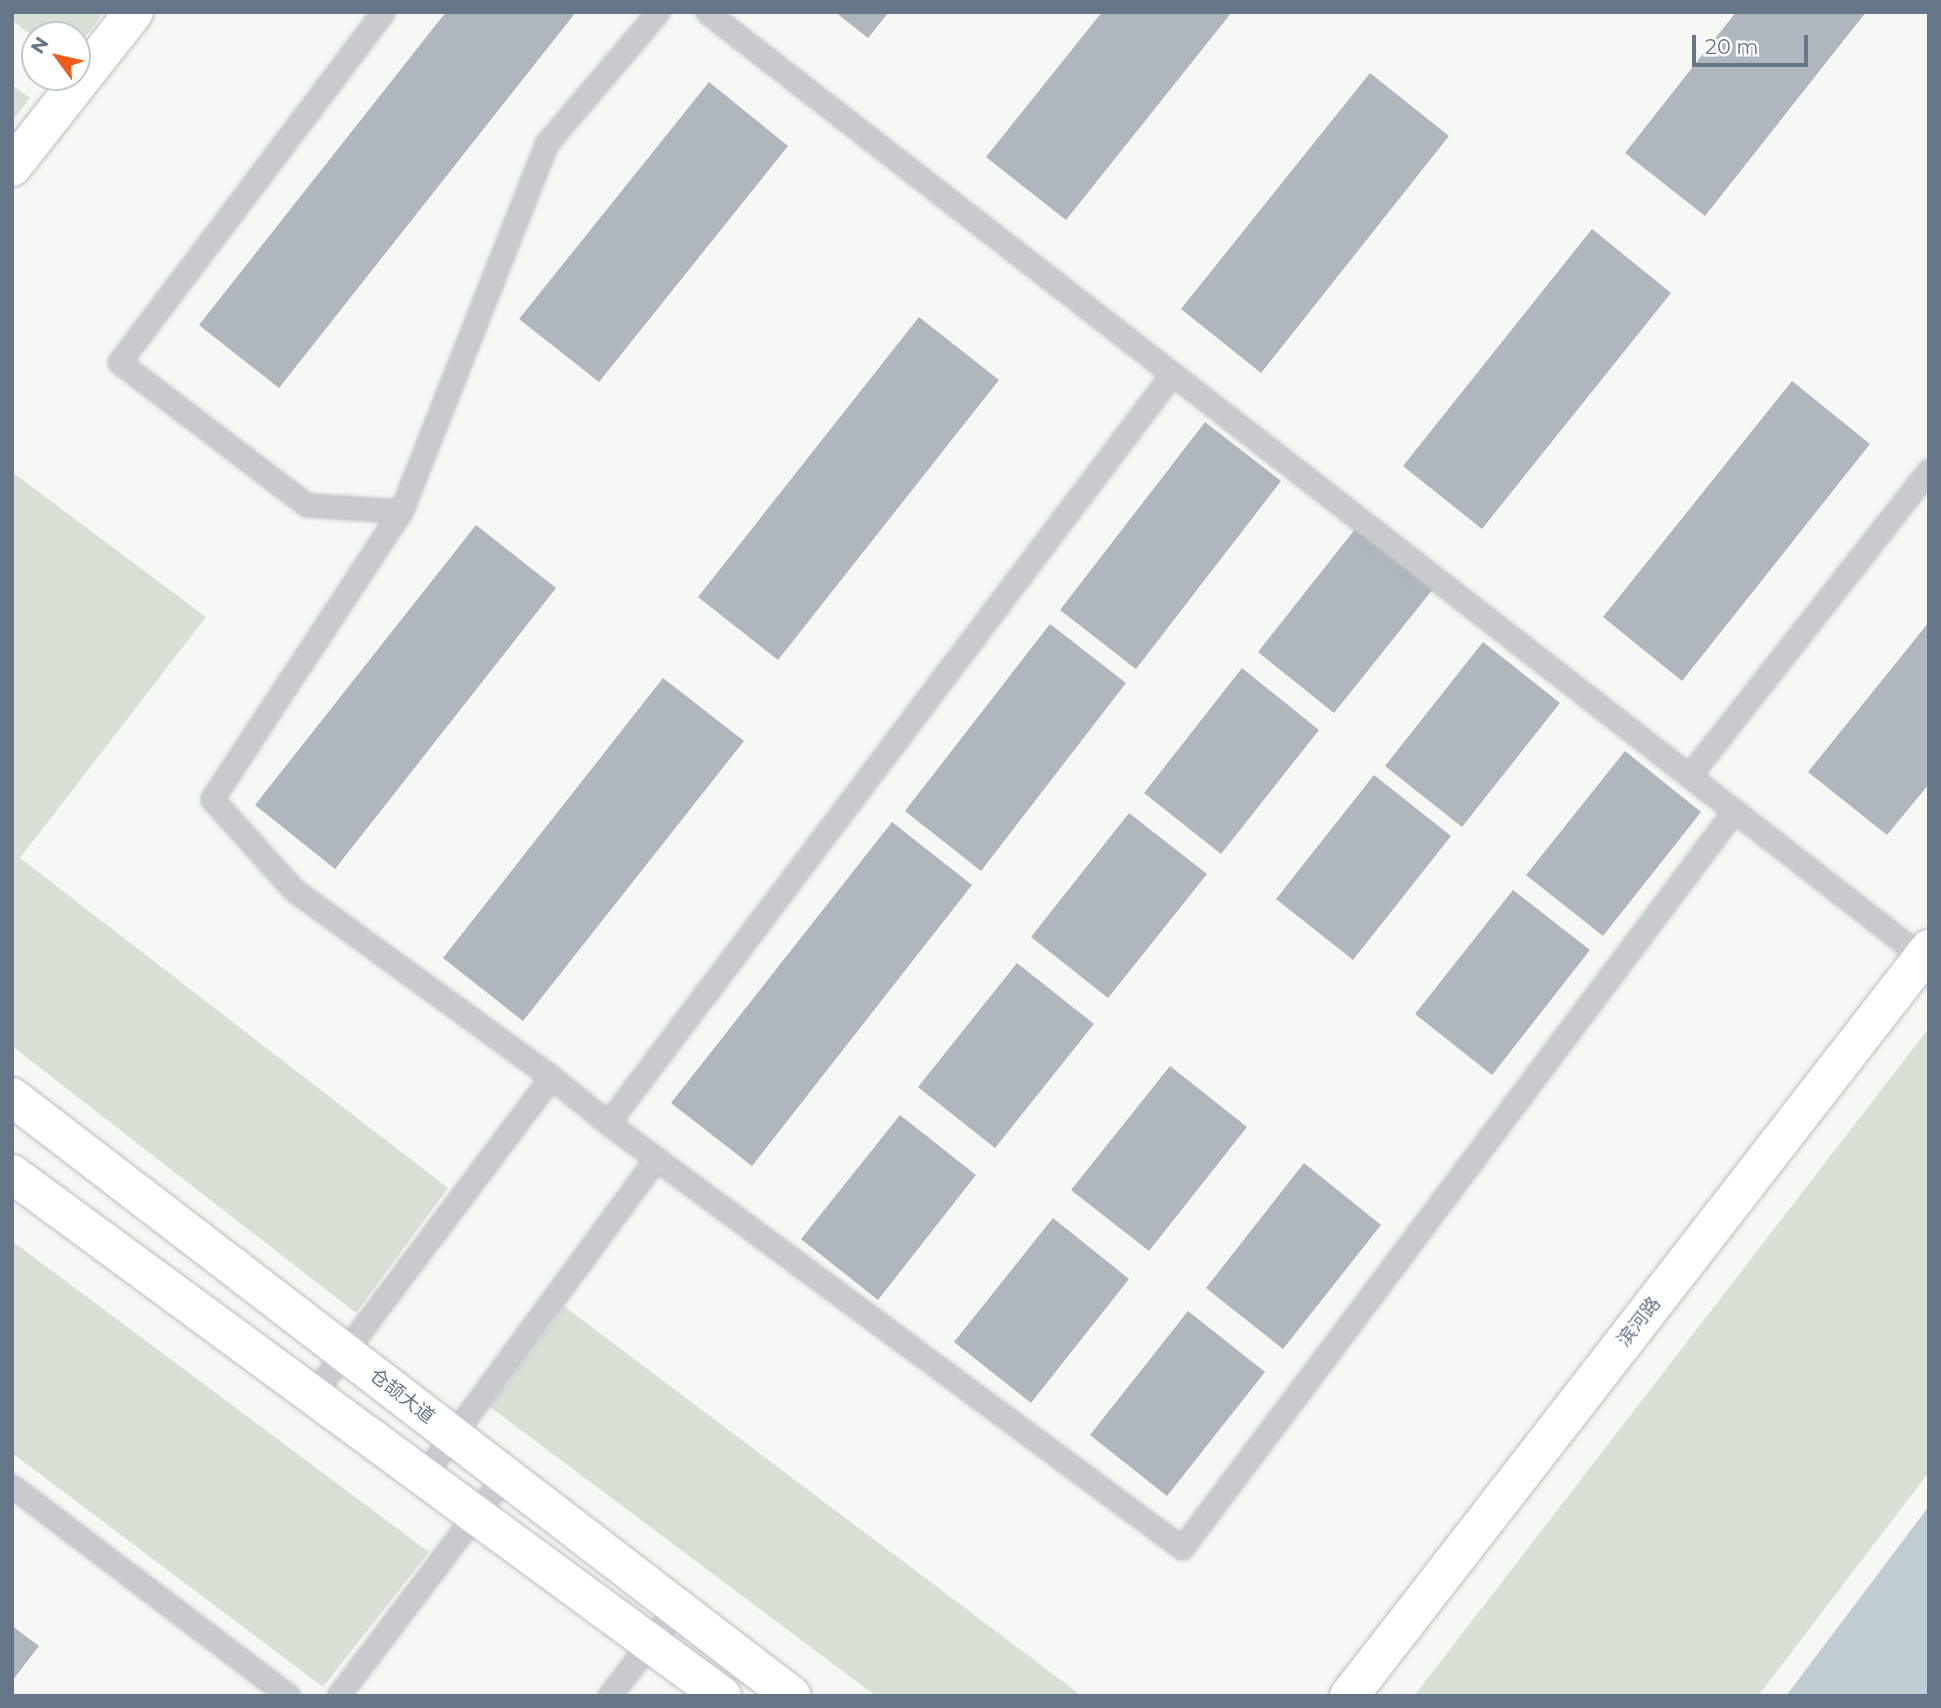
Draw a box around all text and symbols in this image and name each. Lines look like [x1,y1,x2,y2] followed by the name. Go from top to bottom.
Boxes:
[21,21,91,91] north arrow
[1696,21,1812,65] scale bar
[26,33,53,58] text: N
[1705,34,1759,59] text: 20 m
[1612,1293,1666,1351] street label: 滨河路
[365,1364,439,1428] street label: 仓颉大道

